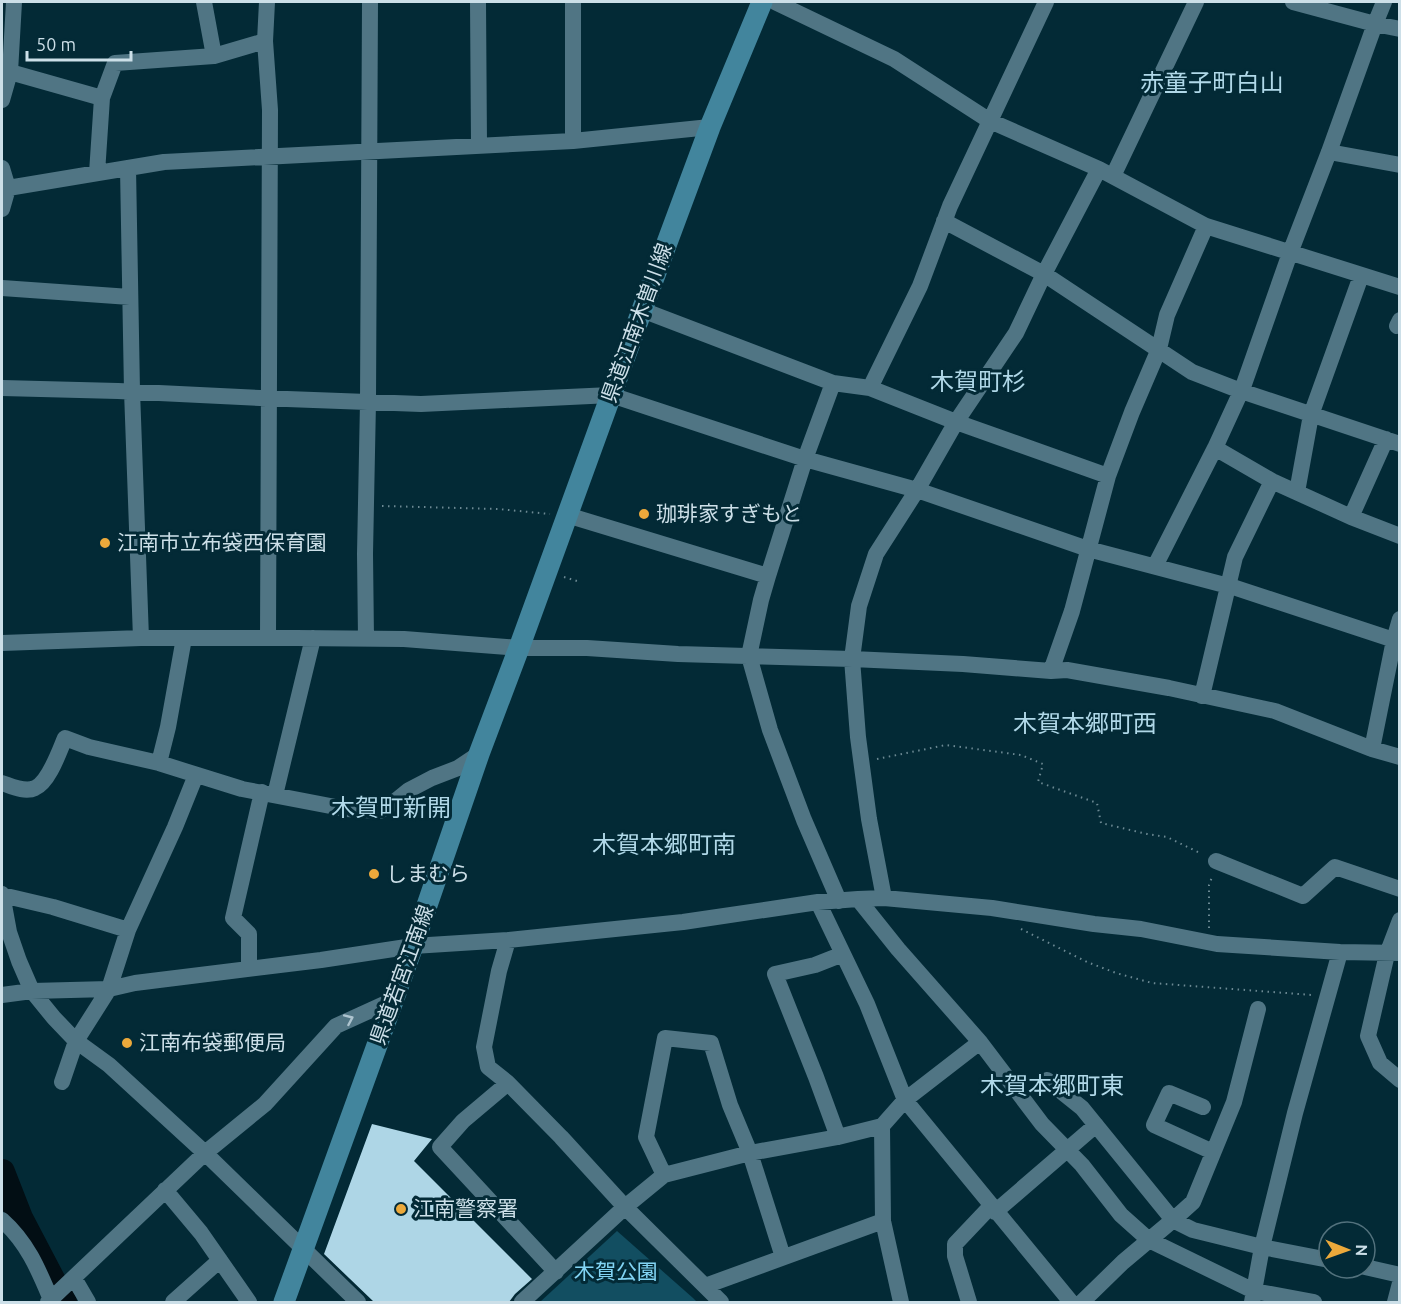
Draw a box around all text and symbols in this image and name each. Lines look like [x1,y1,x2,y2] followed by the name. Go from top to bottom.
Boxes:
[27,24,130,62] scale bar
[36,34,76,54] text: 50 m
[1140,69,1284,96] district label: 赤童子町白山
[596,240,676,406] street label: 県道江南木曽川線
[930,368,1026,395] district label: 木賀町杉
[656,501,803,525] place label: 珈琲家すぎもと
[637,507,651,521] marker: 珈琲家すぎもと
[117,530,327,554] place label: 江南市立布袋西保育園
[98,536,112,550] marker: 江南市立布袋西保育園
[1013,710,1157,737] district label: 木賀本郷町西
[331,794,451,821] district label: 木賀町新開
[592,831,736,858] district label: 木賀本郷町南
[386,861,470,885] place label: しまむら
[367,867,381,881] marker: しまむら
[365,901,437,1048] street label: 県道若宮江南線
[343,1015,354,1027] one-way arrow
[139,1030,286,1054] place label: 江南布袋郵便局
[120,1036,134,1050] marker: 江南布袋郵便局
[980,1072,1124,1099] district label: 木賀本郷町東
[413,1196,518,1220] place label: 江南警察署
[394,1202,408,1216] marker: 江南警察署
[1317,1220,1377,1280] north arrow
[1353,1244,1371,1256] text: N
[574,1259,658,1283] park label: 木賀公園

